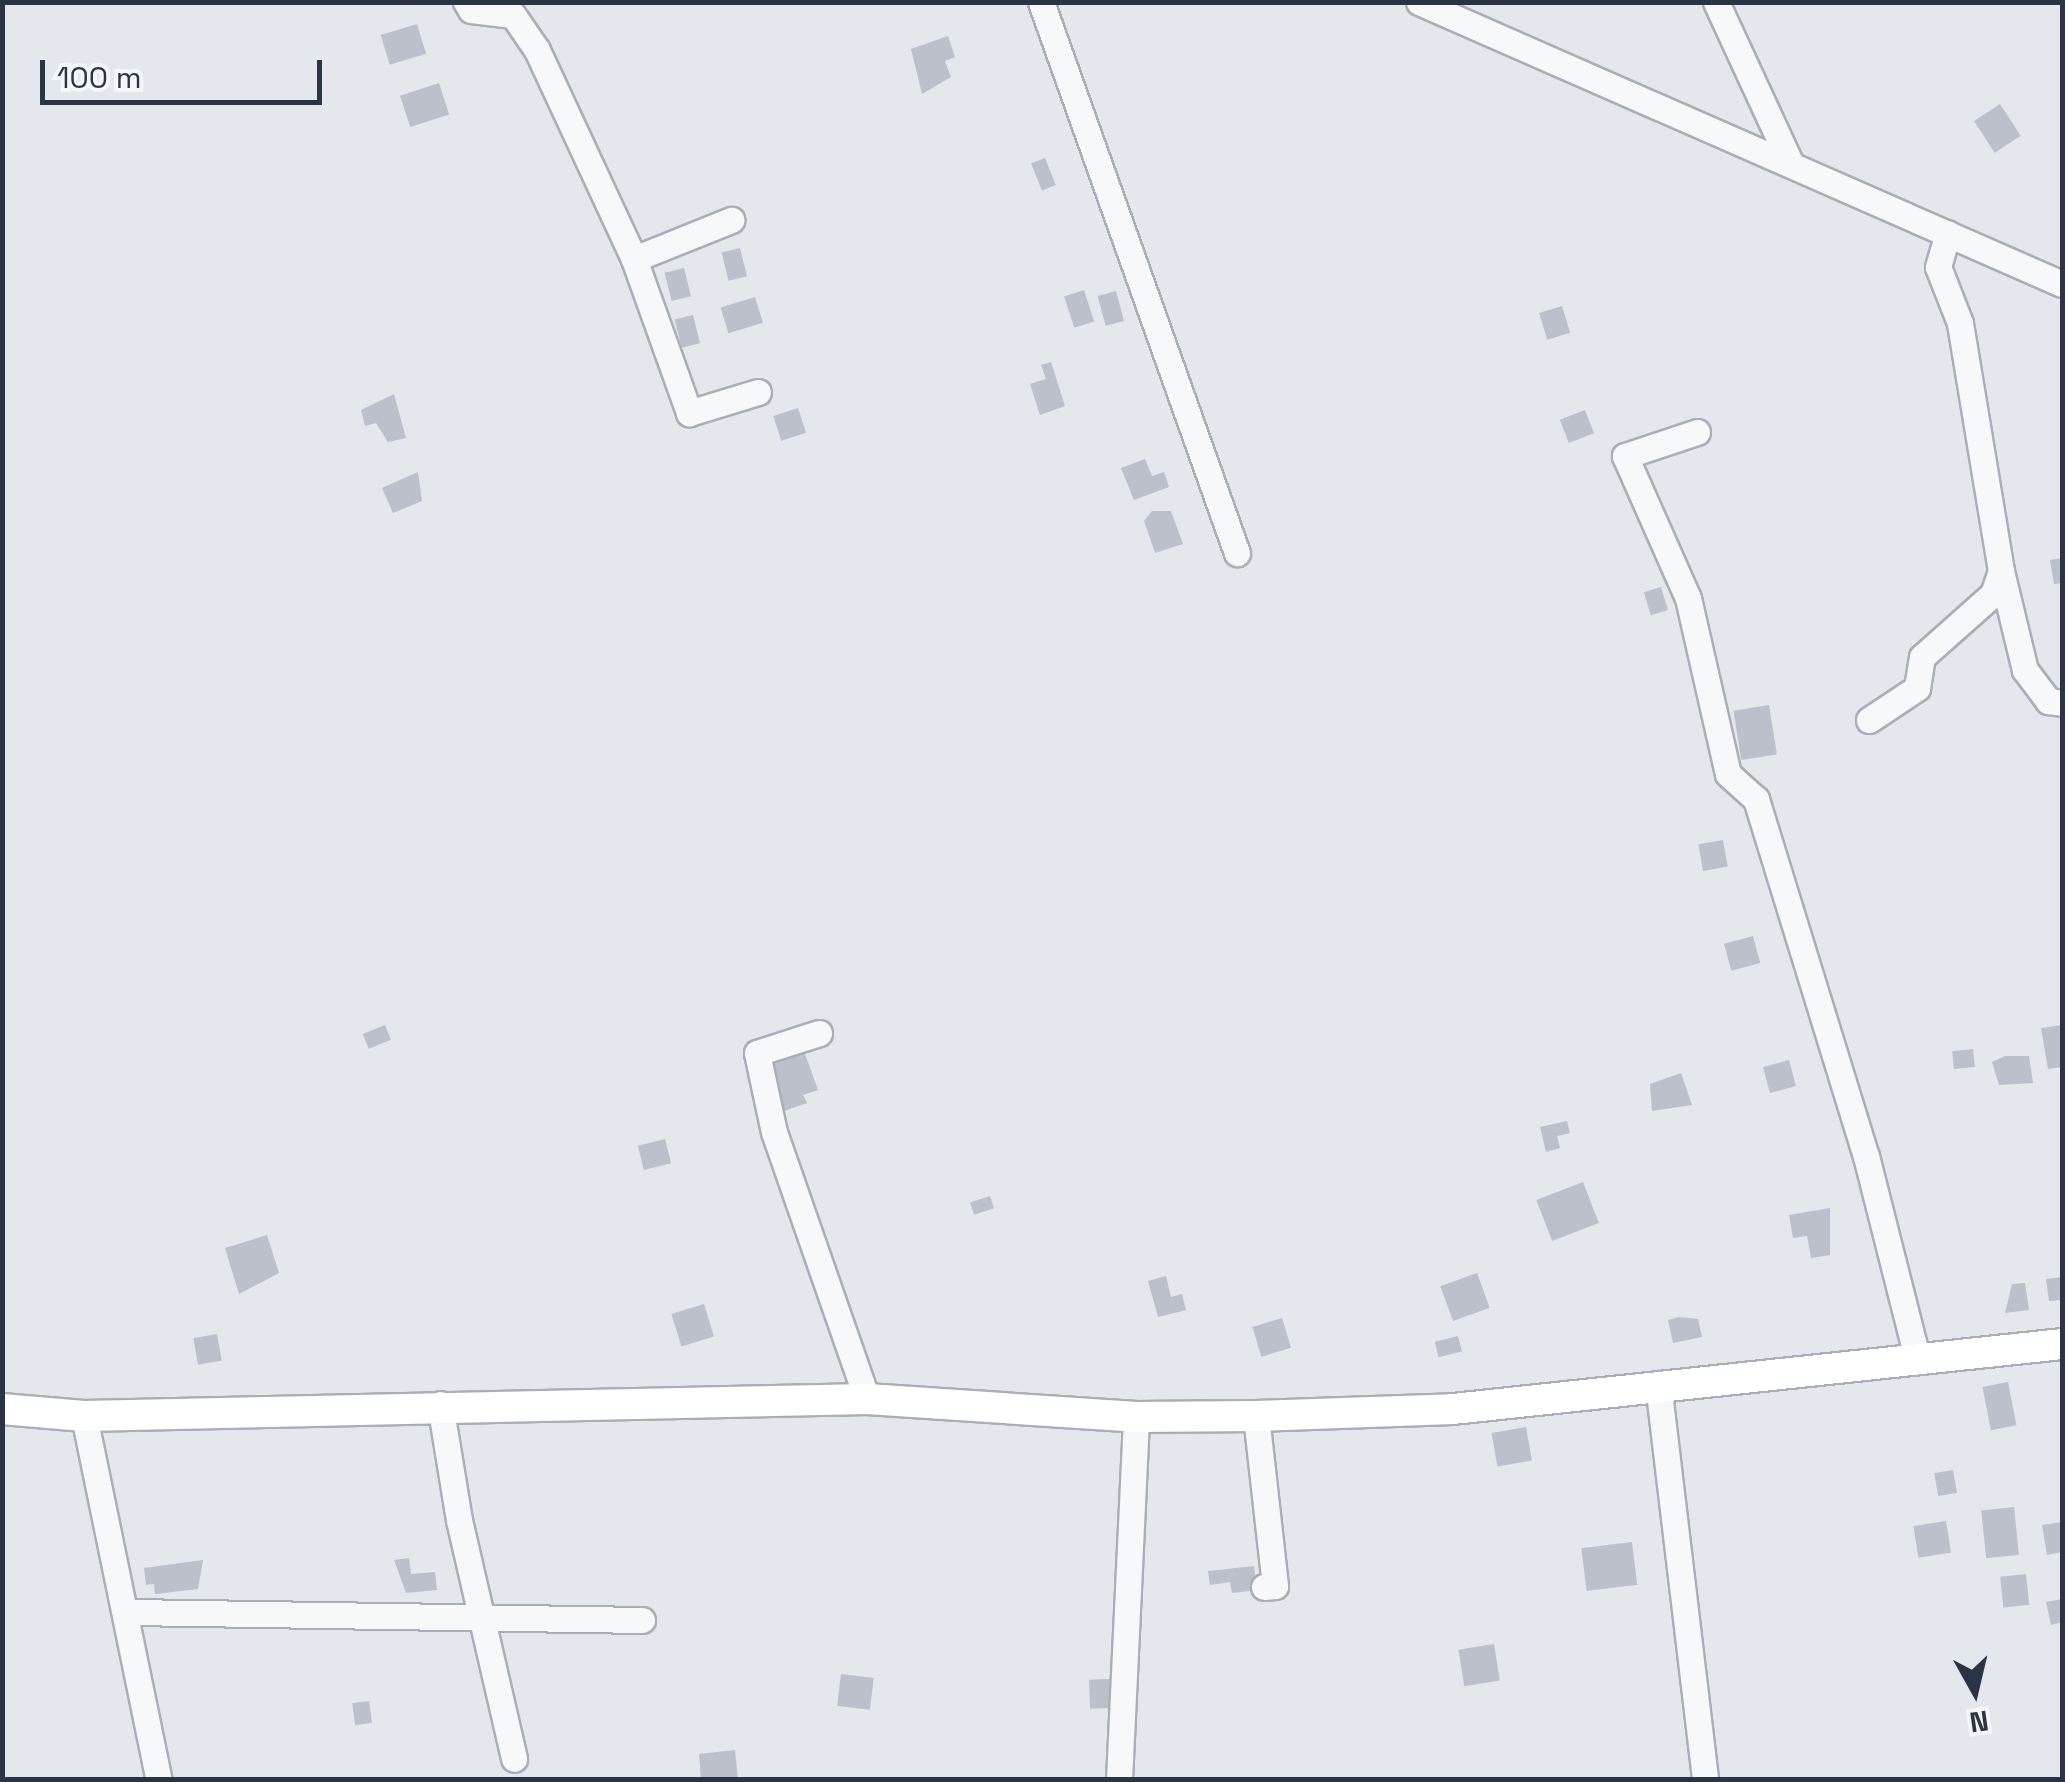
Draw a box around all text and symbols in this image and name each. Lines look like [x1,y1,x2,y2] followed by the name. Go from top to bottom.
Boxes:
[45,40,328,102] scale bar
[57,58,142,97] text: 100 m
[1925,1642,2025,1742] north arrow
[1967,1703,1991,1741] text: N

